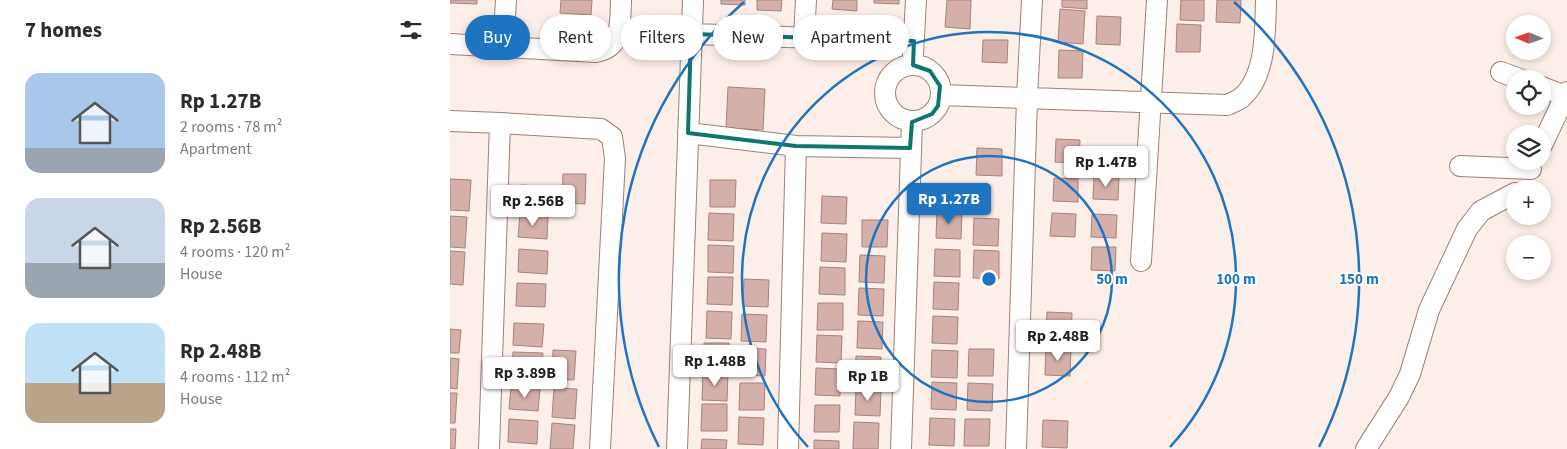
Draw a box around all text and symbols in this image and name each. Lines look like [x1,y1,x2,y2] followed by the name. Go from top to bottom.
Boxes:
[25,15,102,45] text: 7 homes
[465,15,530,60] chip: Buy
[540,15,611,60] chip: Rent
[621,15,703,60] chip: Filters
[713,15,783,60] chip: New
[793,15,909,60] chip: Apartment
[1506,15,1551,60] north arrow
[1506,15,1551,280] map controls
[397,16,425,44] icon: filters
[1506,70,1551,115] button: locate
[180,86,261,116] text: Rp 1.27B
[65,93,125,153] icon: home
[180,116,282,138] text: 2 rooms · 78 m²
[1506,125,1551,170] button: layers
[180,138,252,160] text: Apartment
[1054,146,1158,188] pin: Rp 1.47B
[1075,151,1137,173] text: Rp 1.47B
[1506,180,1551,225] button: +
[897,182,1001,225] pin: Rp 1.27B
[481,184,585,227] pin: Rp 2.56B
[918,188,980,210] text: Rp 1.27B
[502,190,564,212] text: Rp 2.56B
[180,211,261,241] text: Rp 2.56B
[65,218,125,278] icon: home
[1506,235,1551,280] button: −
[180,241,290,263] text: 4 rooms · 120 m²
[180,263,222,285] text: House
[1096,269,1128,290] text: 50 m
[1216,269,1256,290] text: 100 m
[1339,269,1379,290] text: 150 m
[980,270,998,288] centre of rings
[1006,320,1110,362] pin: Rp 2.48B
[1027,325,1089,347] text: Rp 2.48B
[180,336,261,366] text: Rp 2.48B
[65,343,125,403] icon: home
[663,344,767,387] pin: Rp 1.48B
[684,350,746,372] text: Rp 1.48B
[473,356,577,399] pin: Rp 3.89B
[833,360,903,402] pin: Rp 1B
[494,362,556,384] text: Rp 3.89B
[848,365,888,387] text: Rp 1B
[180,366,290,388] text: 4 rooms · 112 m²
[180,388,222,410] text: House

